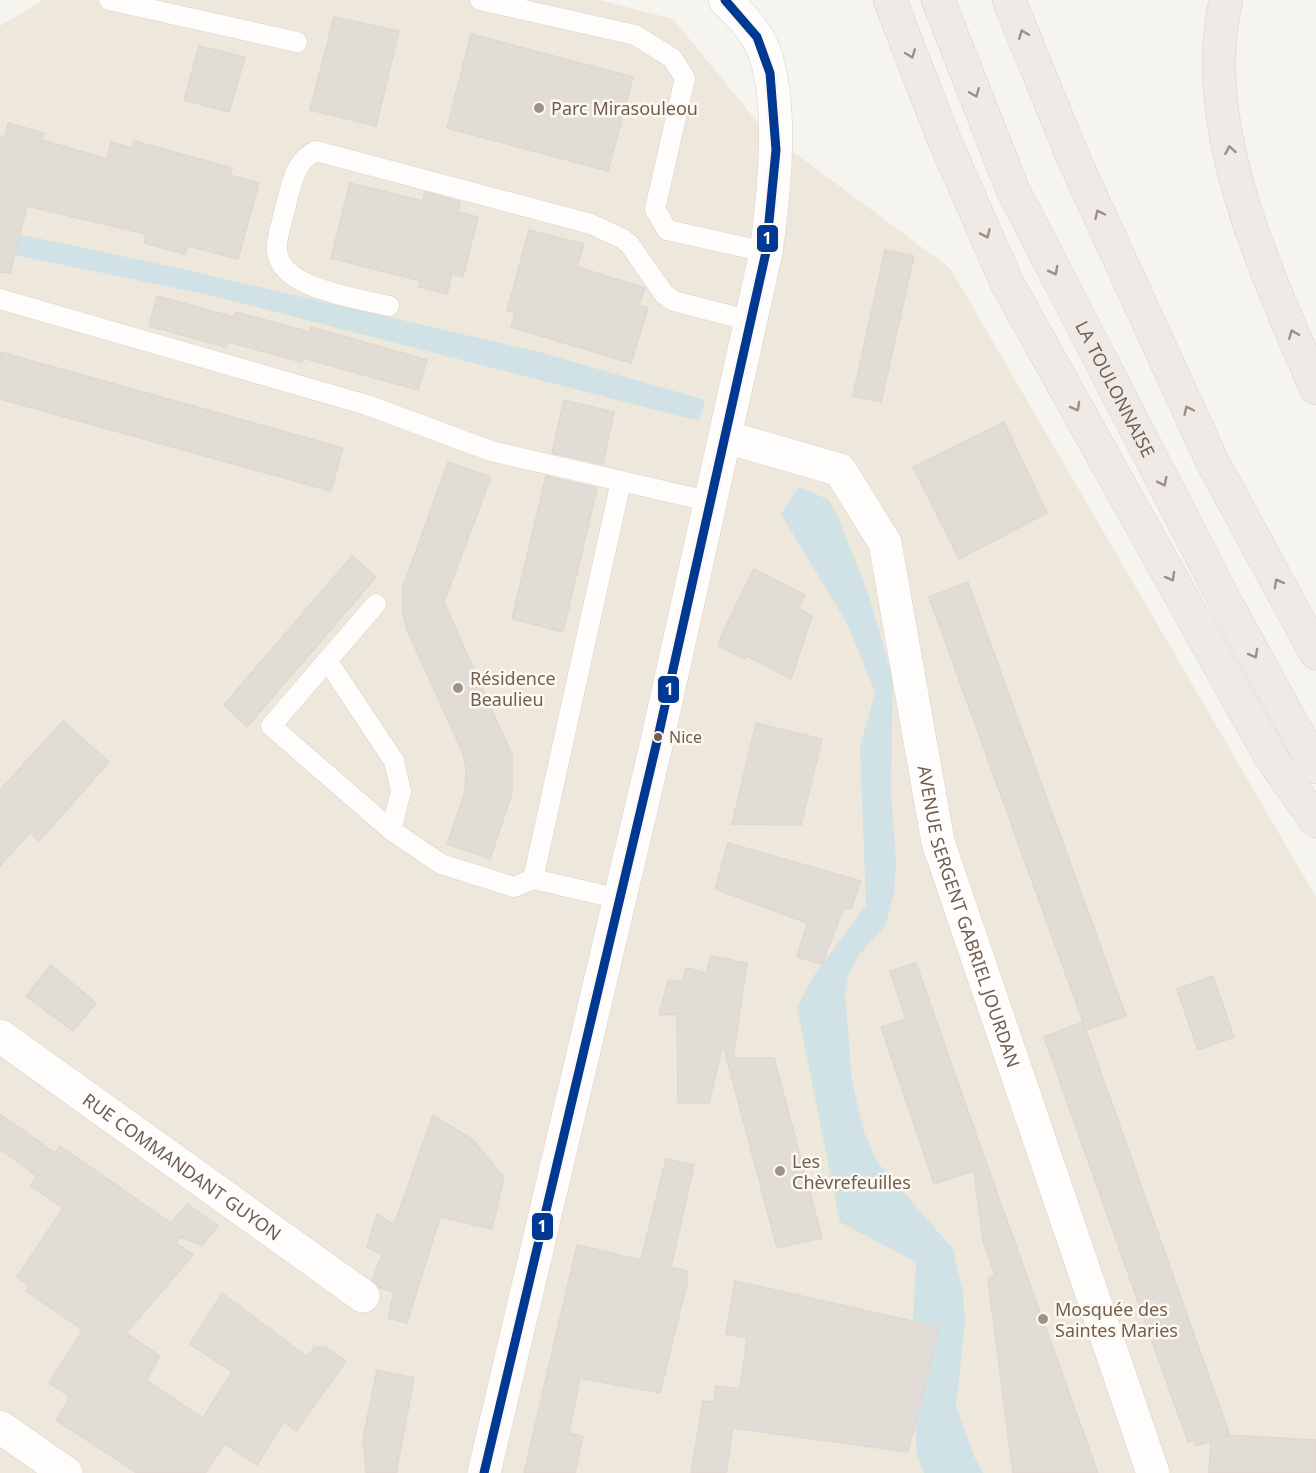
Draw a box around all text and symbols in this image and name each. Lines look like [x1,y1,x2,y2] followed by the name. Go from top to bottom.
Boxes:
[1018,29,1030,40] one-way arrow
[904,48,916,59] one-way arrow
[967,88,980,98] one-way arrow
[551,96,698,120] place label: Parc Mirasouleou
[532,101,546,115] marker: Parc Mirasouleou
[1224,145,1237,155] one-way arrow
[1094,209,1106,220] one-way arrow
[756,224,779,253] line badge: 1
[762,227,772,249] text: 1
[979,228,991,239] one-way arrow
[1047,265,1059,276] one-way arrow
[1070,316,1161,461] street label: LA TOULONNAISE
[1288,329,1300,340] one-way arrow
[1069,401,1080,411] one-way arrow
[1184,406,1196,417] one-way arrow
[1156,475,1167,486] one-way arrow
[1164,571,1175,582] one-way arrow
[1274,579,1285,589] one-way arrow
[1247,648,1258,659] one-way arrow
[470,666,556,711] place label: Résidence Beaulieu
[657,675,680,704] line badge: 1
[664,678,674,700] text: 1
[451,681,465,695] marker: Résidence Beaulieu
[669,726,702,748] place label: Nice
[652,731,664,743] marker: Nice
[913,764,1026,1071] street label: AVENUE SERGENT GABRIEL JOURDAN
[78,1087,286,1246] street label: RUE COMMANDANT GUYON
[792,1149,911,1194] place label: Les Chèvrefeuilles
[773,1164,787,1178] marker: Les Chèvrefeuilles
[531,1212,554,1241] line badge: 1
[537,1215,547,1237] text: 1
[1055,1297,1178,1342] place label: Mosquée des Saintes Maries
[1036,1312,1050,1326] marker: Mosquée des Saintes Maries

